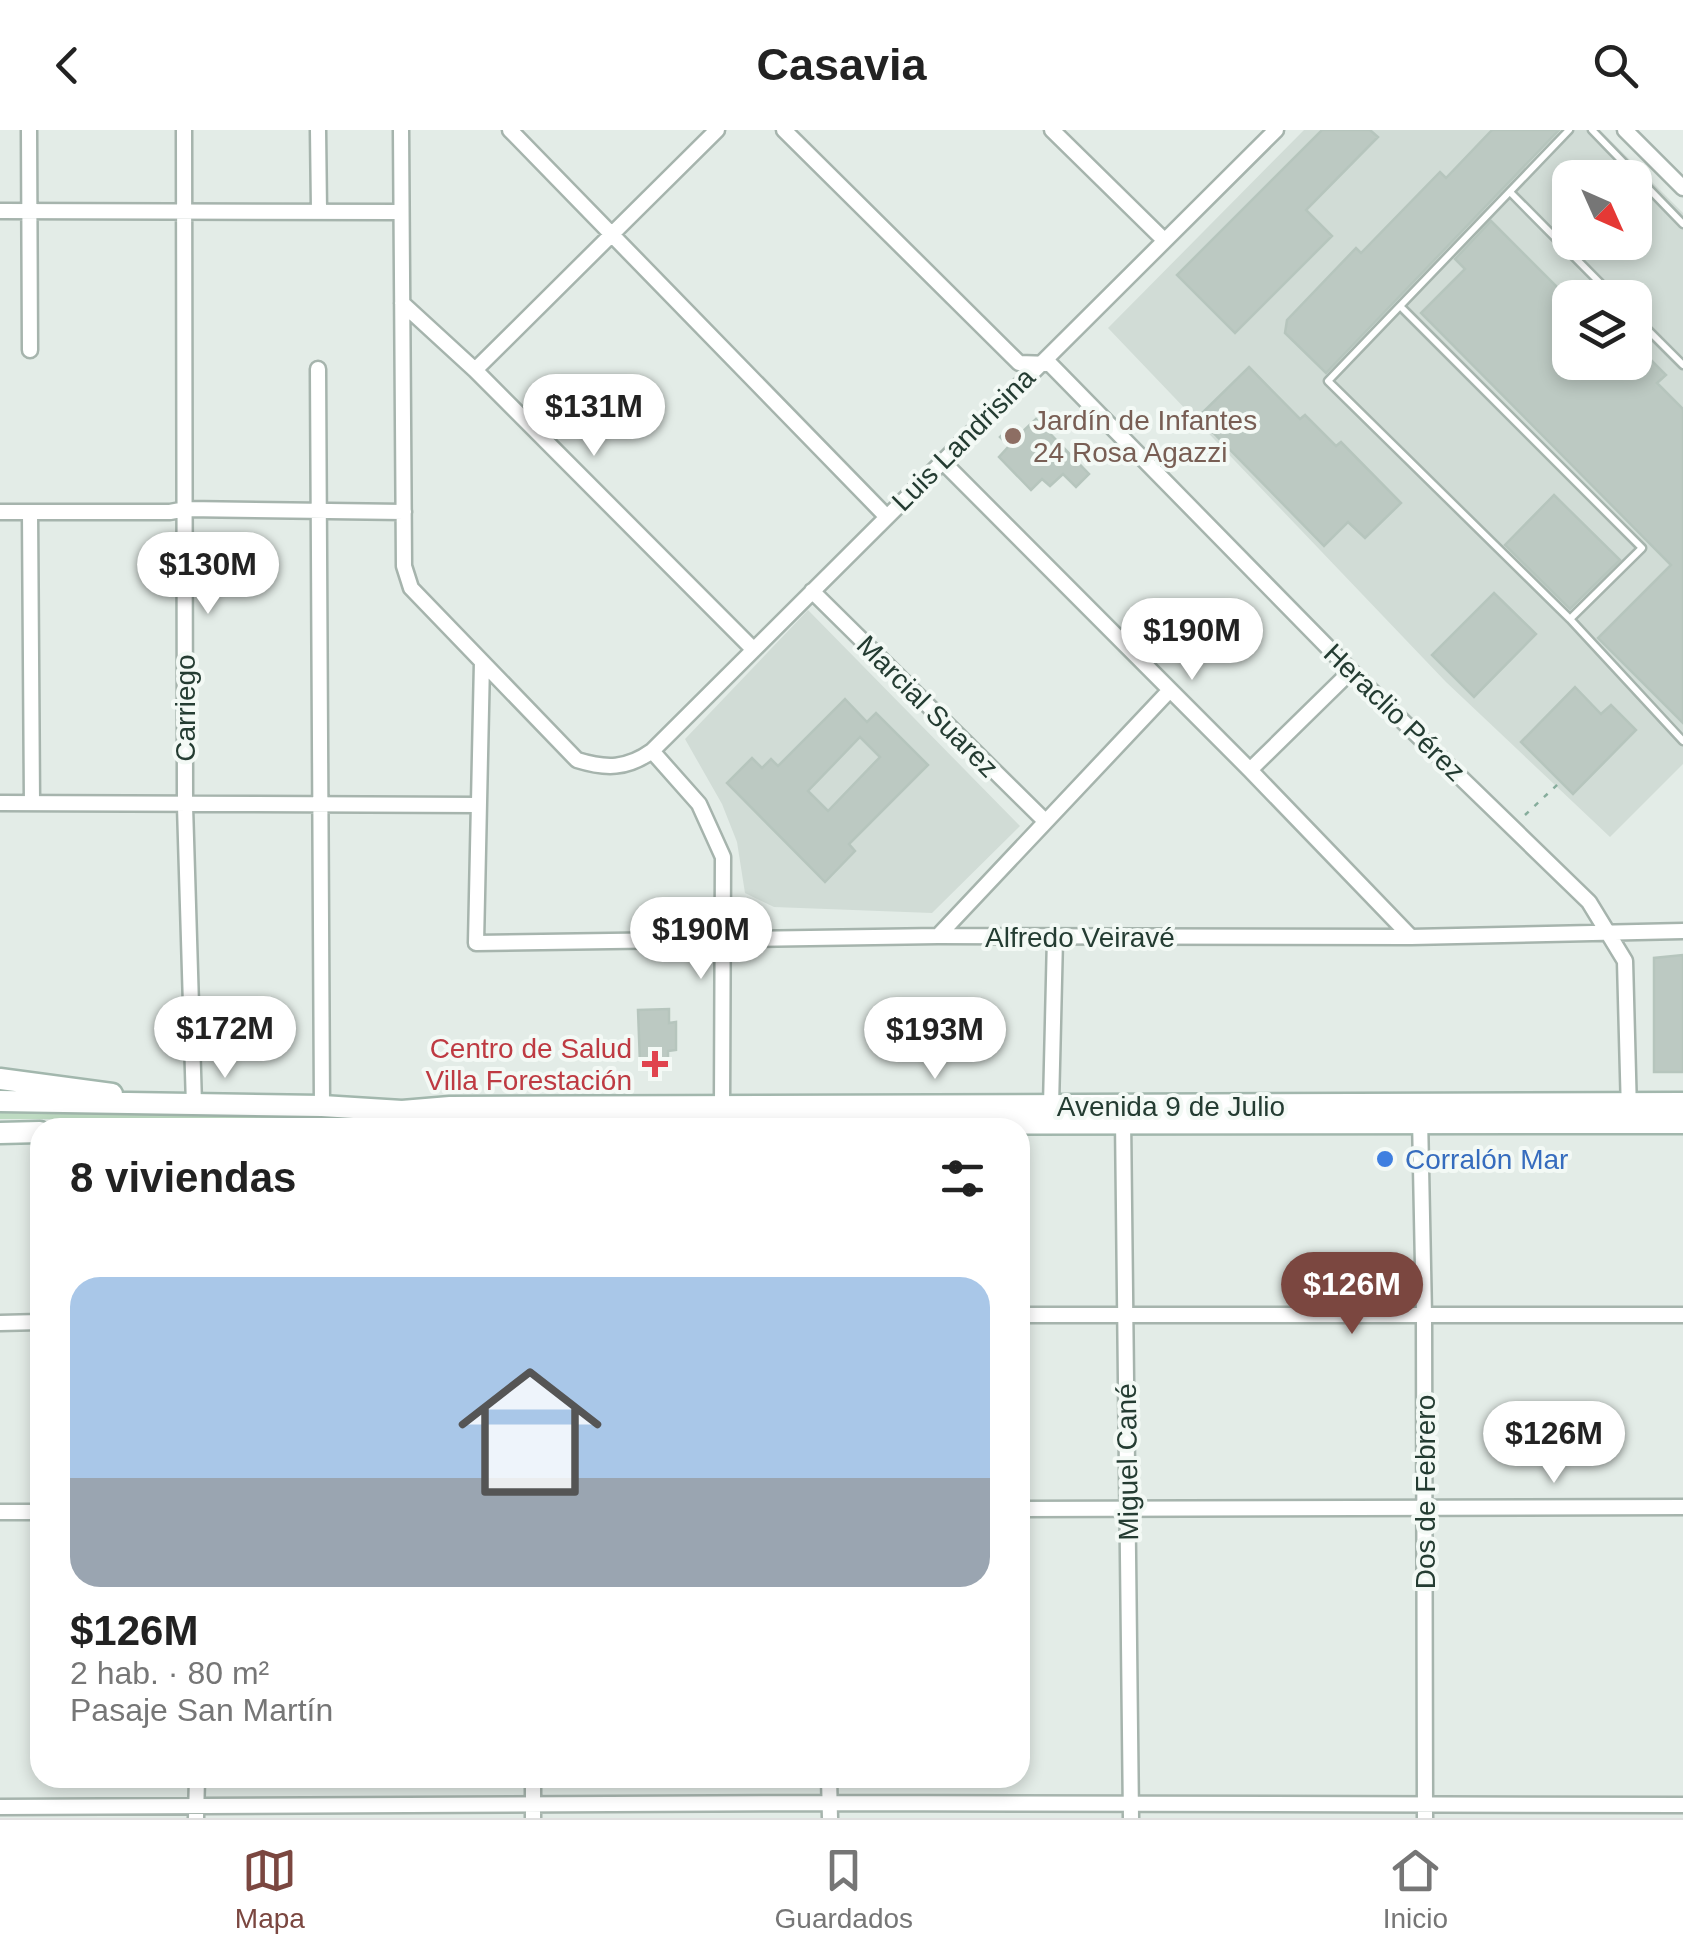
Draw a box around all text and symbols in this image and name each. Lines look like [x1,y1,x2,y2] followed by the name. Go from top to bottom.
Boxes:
[40,38,95,93] icon: back
[1588,38,1643,93] icon: search
[756,39,927,90] text: Casavia
[1552,160,1652,260] north arrow
[1552,160,1652,380] map controls
[1552,280,1652,380] button: layers
[886,362,1041,517] street label: Luis Landrisina
[524,374,664,459] pin: $131M
[545,388,643,424] text: $131M
[1033,405,1257,468] place label: Jardín de Infantes 24 Rosa Agazzi
[1002,425,1024,447] marker: Jardín de Infantes 24 Rosa Agazzi
[138,532,278,617] pin: $130M
[159,546,257,582] text: $130M
[1122,598,1262,683] pin: $190M
[1143,612,1241,648] text: $190M
[851,629,1005,783] street label: Marcial Suarez
[1318,637,1471,787] street label: Heraclio Pérez
[170,654,201,762] street label: Carriego
[631,897,771,982] pin: $190M
[652,911,750,947] text: $190M
[985,922,1175,953] street label: Alfredo Veiravé
[155,996,295,1081] pin: $172M
[865,997,1005,1082] pin: $193M
[176,1010,274,1046] text: $172M
[886,1011,984,1047] text: $193M
[426,1033,632,1096] place label: Centro de Salud Villa Forestación
[642,1051,668,1077] marker: Centro de Salud Villa Forestación
[1057,1091,1285,1122] street label: Avenida 9 de Julio
[1405,1144,1568,1175] place label: Corralón Mar
[1374,1148,1396,1170] marker: Corralón Mar
[935,1151,990,1206] icon: filters
[70,1154,296,1201] text: 8 viviendas
[1282,1252,1422,1337] pin: $126M
[1303,1266,1401,1302] text: $126M
[440,1342,620,1522] icon: home
[1111,1383,1144,1541] street label: Miguel Cané
[1410,1395,1441,1589] street label: Dos de Febrero
[1484,1401,1624,1486] pin: $126M
[1505,1415,1603,1451] text: $126M
[70,1607,198,1654] text: $126M
[70,1655,269,1691] text: 2 hab. · 80 m²
[70,1692,333,1728] text: Pasaje San Martín
[235,1843,305,1935] tab: Mapa
[775,1843,913,1935] tab: Guardados
[1383,1843,1448,1935] tab: Inicio

